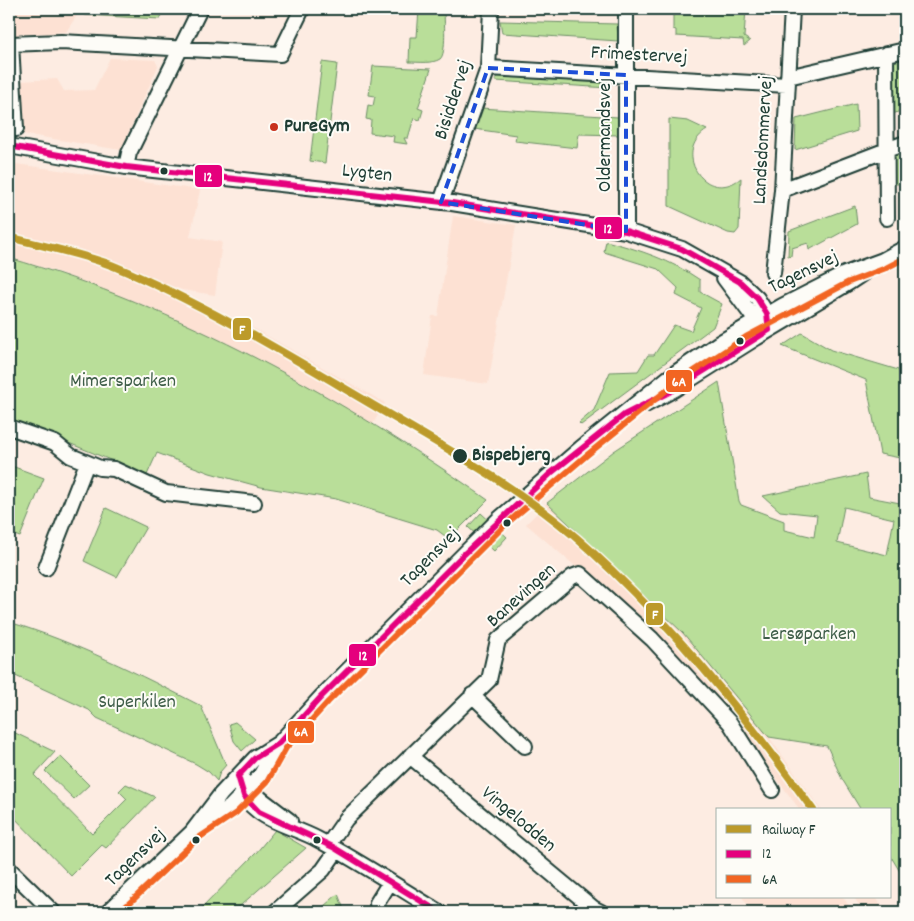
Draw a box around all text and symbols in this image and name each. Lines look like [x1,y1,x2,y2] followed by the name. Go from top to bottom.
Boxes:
[590,39,688,73] street label: Frimestervej
[428,56,480,144] street label: Bisiddervej
[747,75,781,205] street label: Landsdommervej
[592,78,620,192] street label: Oldermandsvej
[284,113,350,141] place label: PureGym
[268,121,280,133] marker: PureGym
[340,157,394,191] street label: Lygten
[194,164,223,188] line badge: 12
[159,166,169,176] unlabelled marker
[203,168,213,188] text: 12
[594,216,623,240] line badge: 12
[603,220,613,240] text: 12
[764,244,844,302] street label: Tagensvej
[232,317,252,341] line badge: F
[239,321,246,341] text: F
[735,336,745,346] unlabelled marker
[70,368,176,396] park label: Mimersparken
[665,369,693,393] line badge: 6A
[672,373,687,393] text: 6A
[472,442,551,470] place label: Bispebjerg
[451,447,469,465] marker: Bispebjerg
[502,518,512,528] unlabelled marker
[395,522,467,594] street label: Tagensvej
[481,557,563,635] street label: Banevingen
[645,602,664,626] line badge: F
[652,606,659,626] text: F
[762,621,856,649] park label: Lersøparken
[348,643,377,667] line badge: 12
[358,647,368,667] text: 12
[98,689,176,717] park label: Superkilen
[287,720,315,744] line badge: 6A
[294,723,309,743] text: 6A
[474,780,562,860] street label: Vingelodden
[716,808,892,898] legend
[762,820,816,842] text: Railway F
[99,822,173,894] street label: Tagensvej
[191,835,201,845] unlabelled marker
[312,835,322,845] unlabelled marker
[762,844,772,866] text: 12
[762,870,778,892] text: 6A

